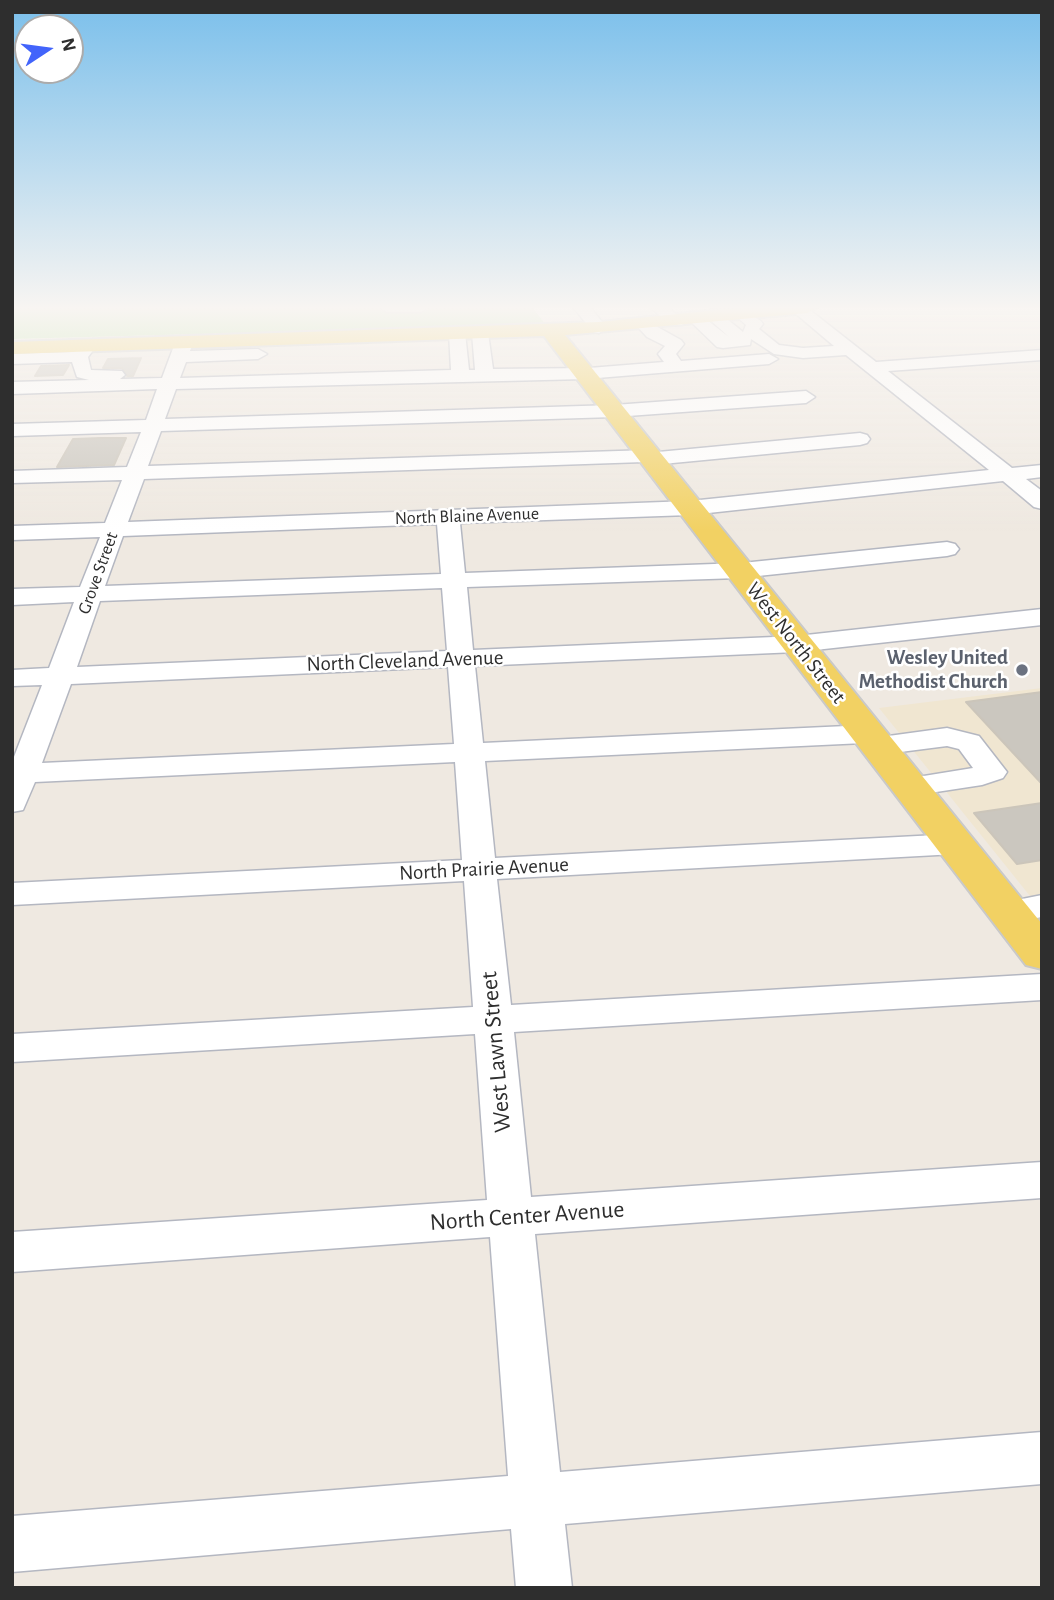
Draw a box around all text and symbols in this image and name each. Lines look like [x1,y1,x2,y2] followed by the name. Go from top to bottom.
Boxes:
[14,14,84,84] north arrow
[57,36,79,53] text: N
[395,503,539,529] street label: North Blaine Avenue
[73,529,123,617] street label: Grove Street
[741,577,851,709] street label: West North Street
[306,645,504,677] street label: North Cleveland Avenue
[859,645,1008,695] place label: Wesley United Methodist Church
[1014,662,1030,678] marker: Wesley United Methodist Church
[398,852,570,886] street label: North Prairie Avenue
[475,970,517,1134] street label: West Lawn Street
[429,1195,625,1237] street label: North Center Avenue

